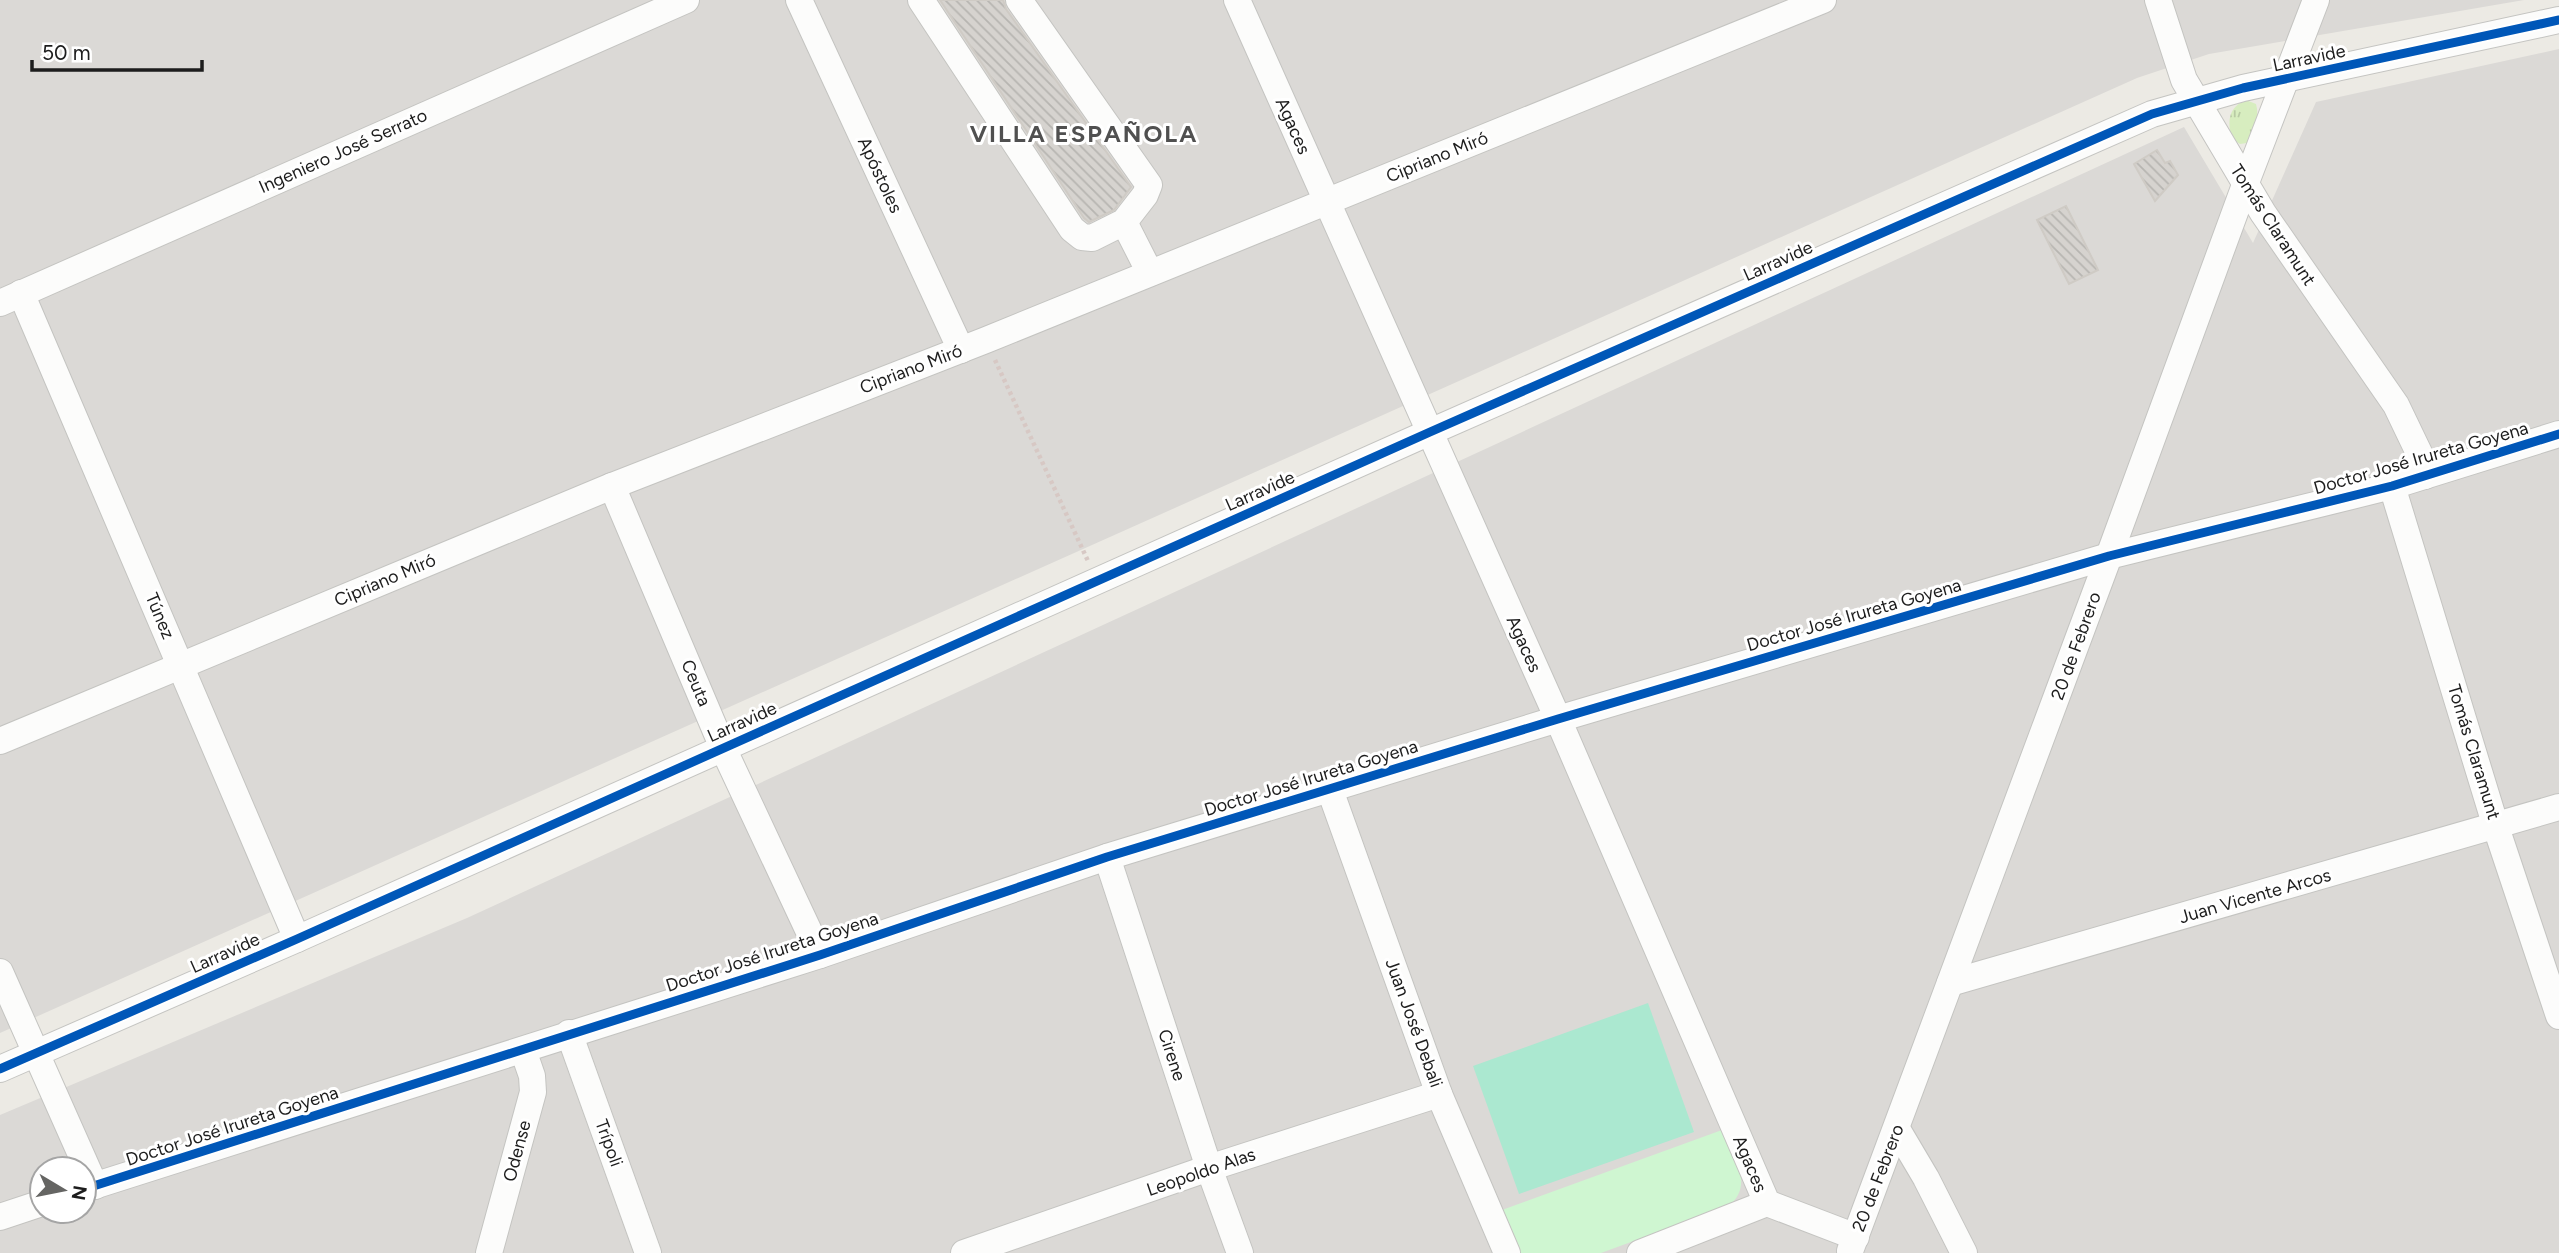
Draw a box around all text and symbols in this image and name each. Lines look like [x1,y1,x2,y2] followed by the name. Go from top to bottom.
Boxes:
[32,28,201,72] scale bar
[42,40,91,65] text: 50 m
[2271,40,2347,76] street label: Larravide
[1271,94,1315,158] street label: Agaces
[255,104,431,198] street label: Ingeniero José Serrato
[970,119,1198,148] district label: VILLA ESPAÑOLA
[1383,127,1491,187] street label: Cipriano Miró
[853,134,907,216] street label: Apóstoles
[2226,160,2321,290] street label: Tomás Claramunt
[1740,236,1816,286] street label: Larravide
[857,339,965,399] street label: Cipriano Miró
[2311,417,2531,499] street label: Doctor José Irureta Goyena
[1222,466,1298,516] street label: Larravide
[331,549,439,611] street label: Cipriano Miró
[1744,574,1964,656] street label: Doctor José Irureta Goyena
[2046,589,2106,703] street label: 20 de Febrero
[141,590,180,642] street label: Túnez
[1502,612,1546,676] street label: Agaces
[676,656,716,710] street label: Ceuta
[2443,682,2505,822] street label: Tomás Claramunt
[704,697,780,747] street label: Larravide
[1202,735,1420,821] street label: Doctor José Irureta Goyena
[2176,864,2334,928] street label: Juan Vicente Arcos
[663,907,881,997] street label: Doctor José Irureta Goyena
[187,928,263,978] street label: Larravide
[1380,956,1448,1090] street label: Juan José Debali
[1153,1026,1191,1084] street label: Cirene
[123,1081,341,1171] street label: Doctor José Irureta Goyena
[590,1116,628,1170] street label: Trípoli
[498,1118,536,1184] street label: Odense
[1847,1121,1909,1235] street label: 20 de Febrero
[1728,1132,1772,1196] street label: Agaces
[1144,1143,1258,1201] street label: Leopoldo Alas
[28,1155,98,1225] north arrow
[67,1184,92,1202] text: N

